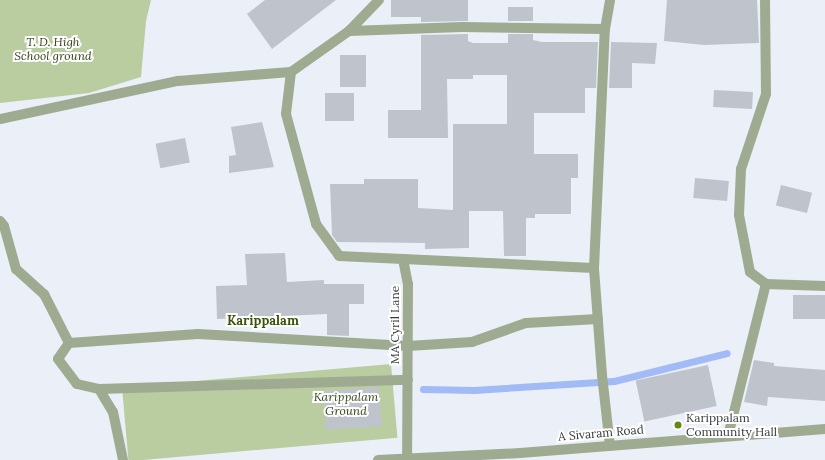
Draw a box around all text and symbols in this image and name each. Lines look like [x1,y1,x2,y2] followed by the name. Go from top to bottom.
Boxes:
[14,35,92,63] park label: T. D. High School ground
[388,286,402,364] street label: MA Cyril Lane
[227,313,299,329] district label: Karippalam
[314,390,378,418] park label: Karippalam Ground
[686,411,777,439] place label: Karippalam Community Hall
[673,420,683,430] marker: Karippalam Community Hall
[558,422,644,444] street label: A Sivaram Road

